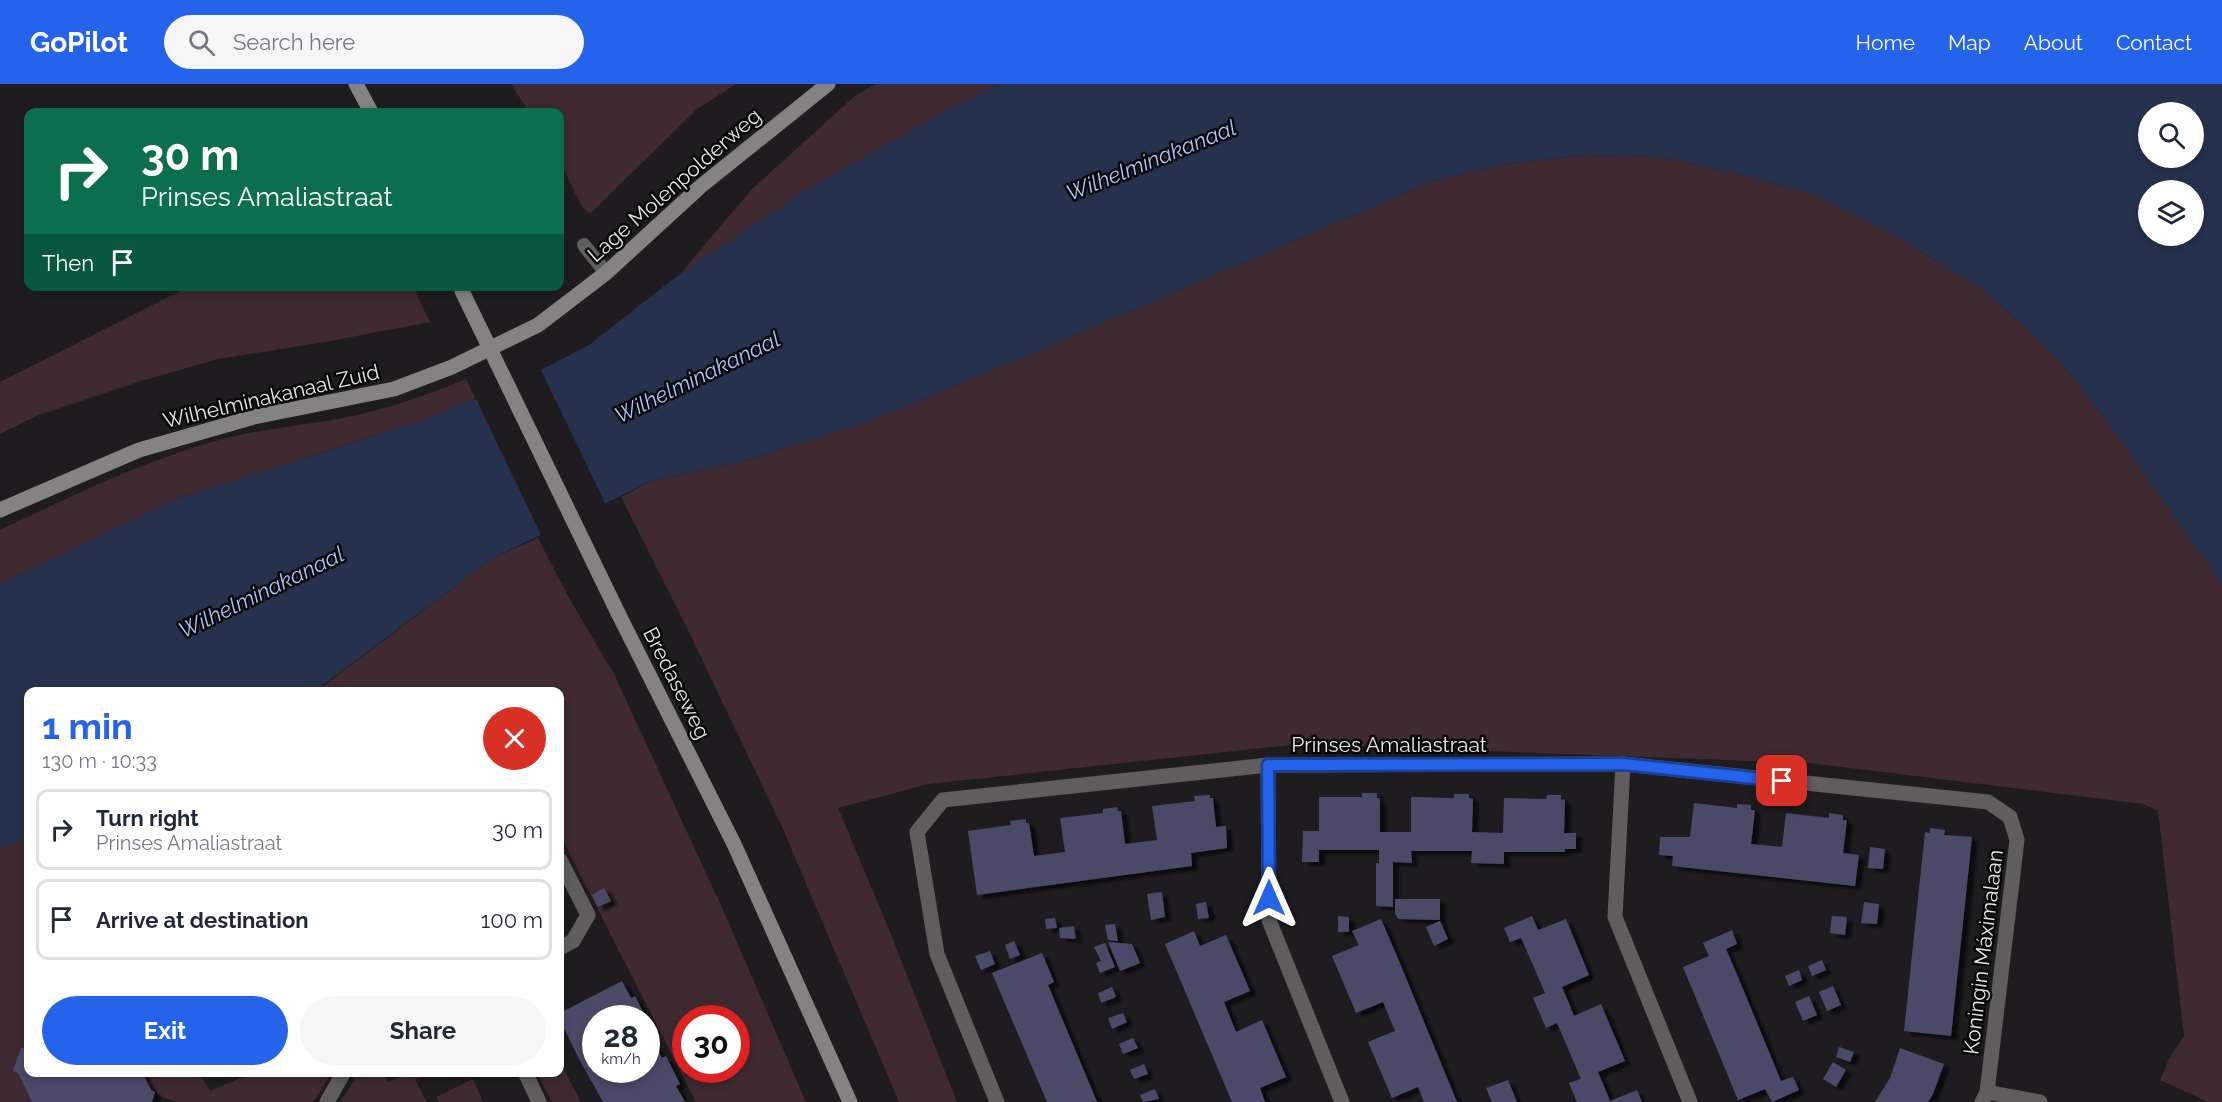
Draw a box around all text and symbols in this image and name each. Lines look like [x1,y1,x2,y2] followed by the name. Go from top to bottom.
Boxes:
[164,15,584,69] search box
[30,26,128,59] text: GoPilot
[185,26,218,59] icon: search
[233,29,355,55] text: Search here
[1856,30,1915,55] text: Home
[1948,30,1991,55] text: Map
[2024,30,2083,55] text: About
[2116,30,2192,55] text: Contact
[2138,102,2204,246] map controls
[2138,102,2204,168] button: search
[582,103,766,267] street label: Lage Molenpolderweg
[1062,114,1240,206] water label: Wilhelminakanaal
[141,131,239,180] text: 30 m
[42,132,120,210] icon: right
[2138,180,2204,246] button: layers
[141,181,392,212] text: Prinses Amaliastraat
[106,246,139,279] icon: arrive
[42,250,94,276] text: Then
[610,326,784,428] water label: Wilhelminakanaal
[160,359,382,433] street label: Wilhelminakanaal Zuid
[174,541,348,643] water label: Wilhelminakanaal
[638,623,716,743] street label: Bredaseweg
[42,705,133,747] text: 1 min
[483,707,546,770] button: close
[1291,732,1487,757] street label: Prinses Amaliastraat
[42,749,157,773] text: 130 m · 10:33
[1756,755,1807,806] pin
[1765,764,1798,797] icon: arrive
[96,805,199,831] text: Turn right
[45,813,78,846] icon: right
[492,817,543,843] text: 30 m
[96,831,282,855] text: Prinses Amaliastraat
[1958,848,2008,1056] street label: Koningin Máximalaan
[1237,866,1301,930] position arrow
[45,903,78,936] icon: arrive
[96,907,309,933] text: Arrive at destination
[481,907,543,933] text: 100 m
[42,996,288,1065] button: Exit
[300,996,546,1065] button: Share
[672,1005,750,1083] speed limit sign: 30
[603,1019,639,1054] text: 28
[601,1050,641,1068] text: km/h

